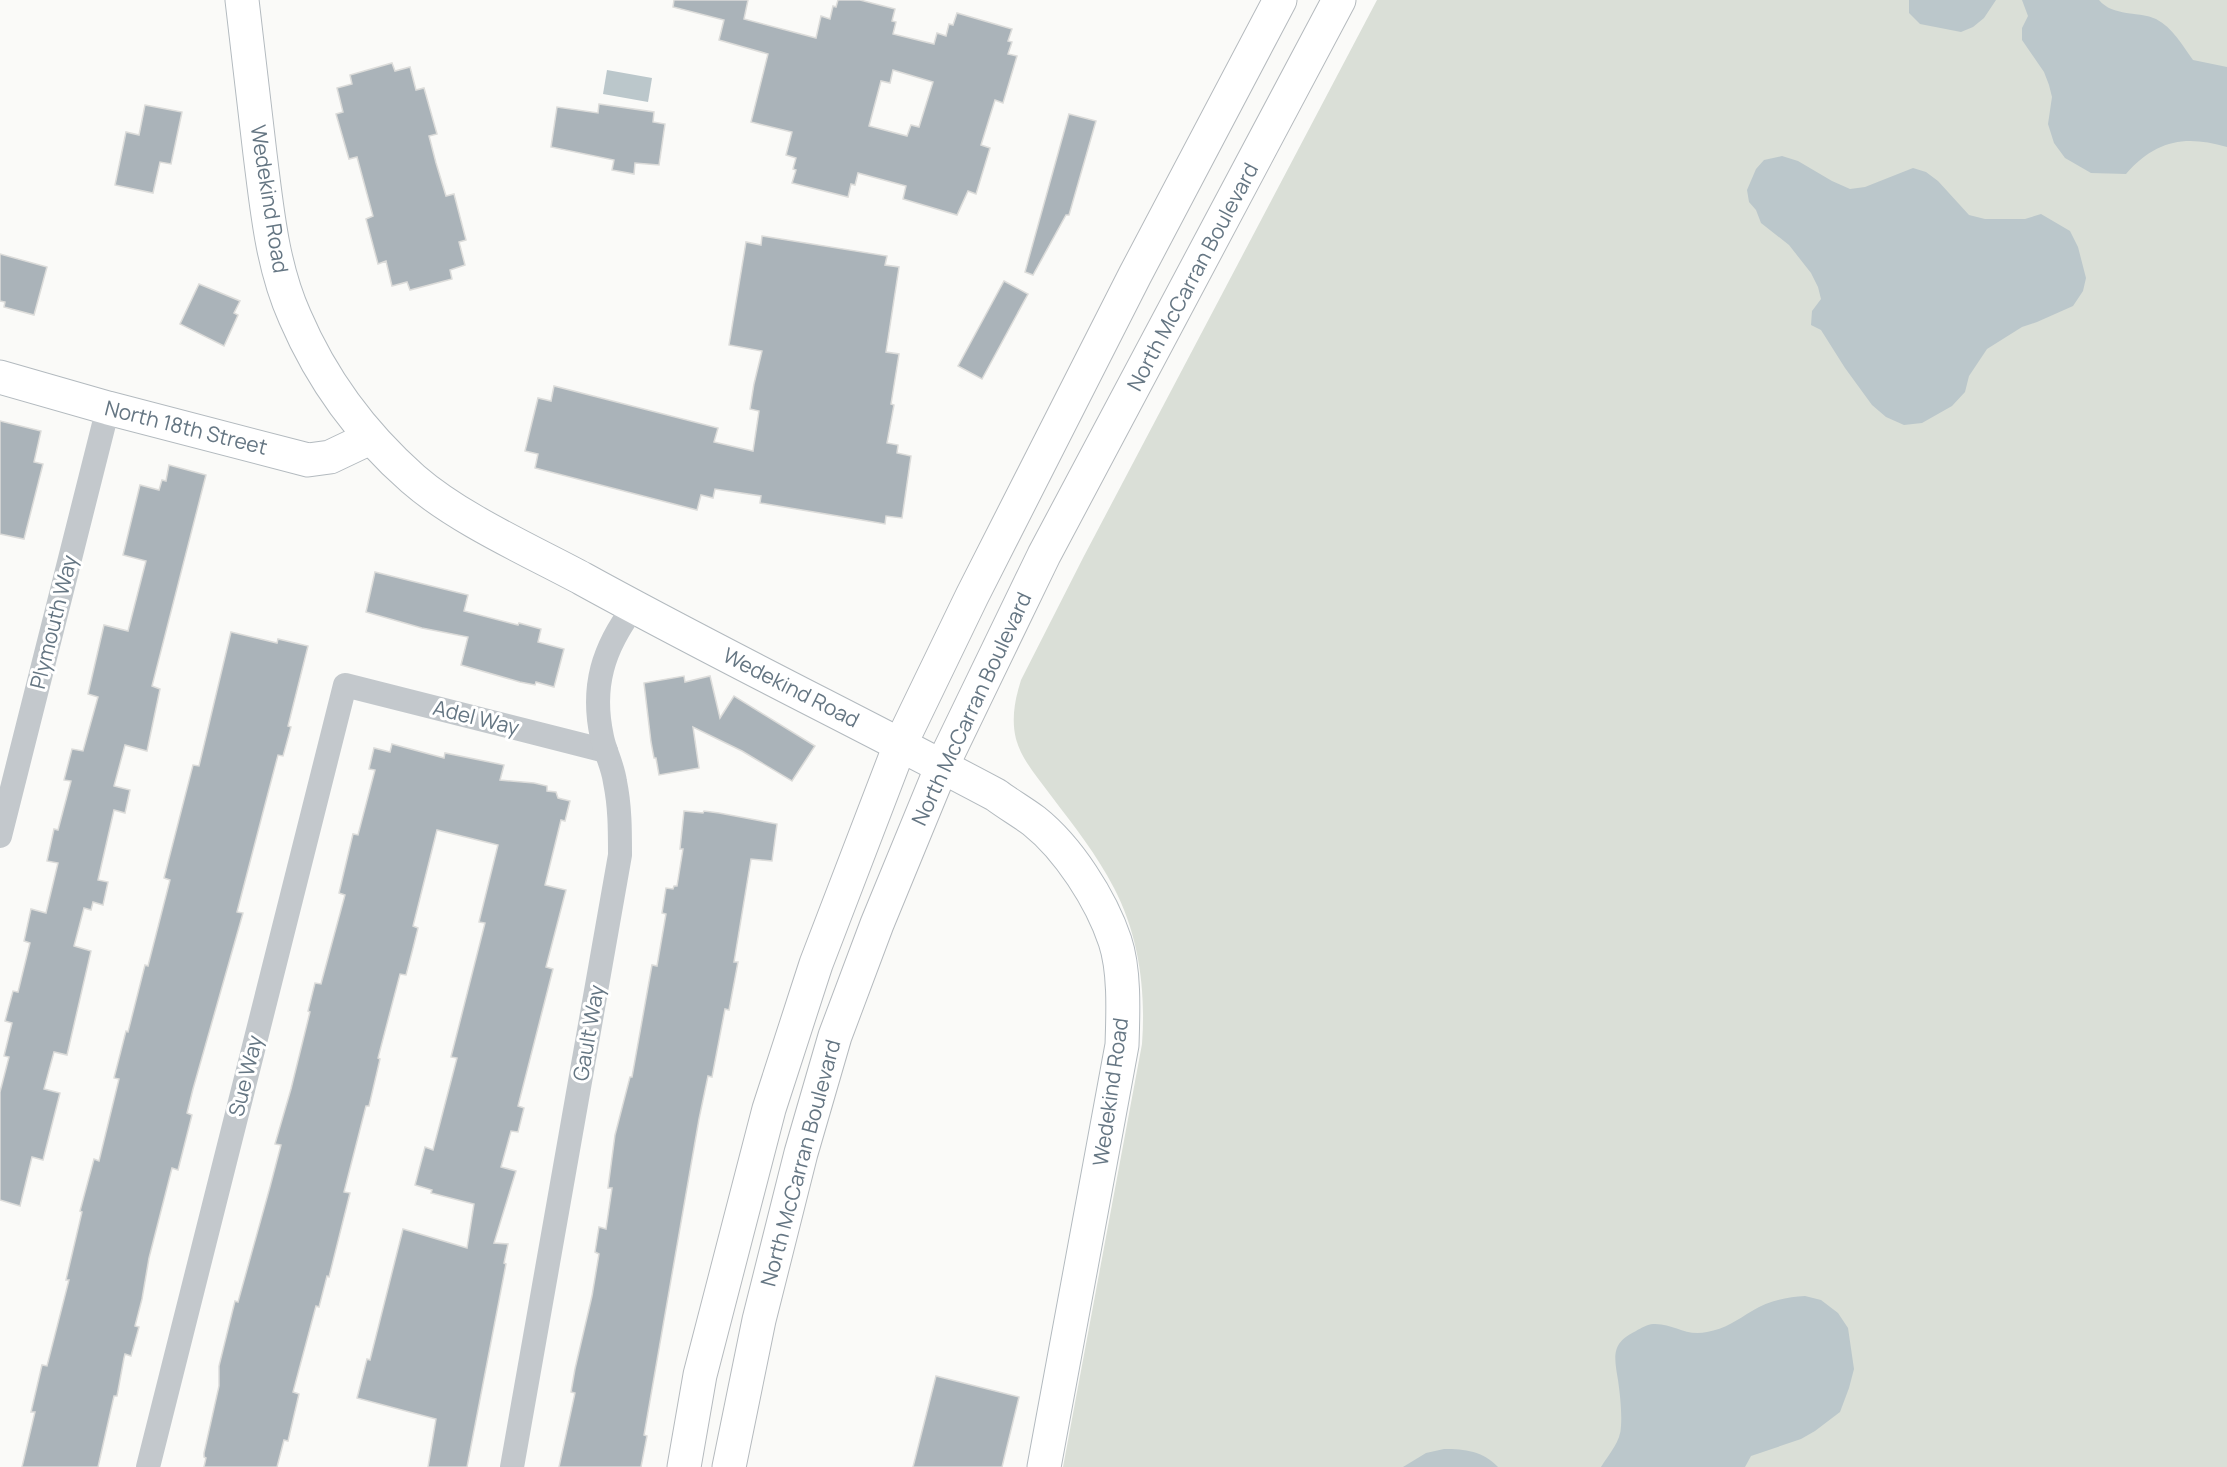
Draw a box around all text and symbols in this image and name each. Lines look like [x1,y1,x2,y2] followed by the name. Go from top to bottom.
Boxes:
[244,123,296,275] street label: Wedekind Road
[1120,158,1264,395] street label: North McCarran Boulevard
[102,393,270,461] street label: North 18th Street
[23,552,83,692] street label: Plymouth Way
[905,587,1038,830] street label: North McCarran Boulevard
[718,641,864,734] street label: Wedekind Road
[430,693,522,741] street label: Adel Way
[566,982,610,1083] street label: Gault Way
[1086,1016,1134,1168] street label: Wedekind Road
[221,1032,269,1119] street label: Sue Way
[754,1036,846,1289] street label: North McCarran Boulevard

